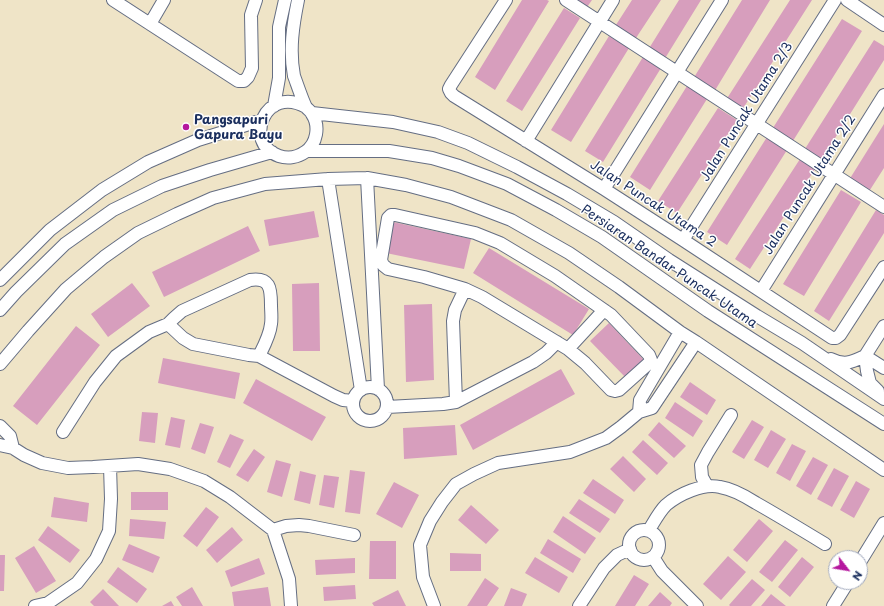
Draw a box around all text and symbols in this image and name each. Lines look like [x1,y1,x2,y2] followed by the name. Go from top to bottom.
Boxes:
[698,39,796,185] street label: Jalan Puncak Utama 2/3
[194,112,282,143] place label: Pangsapuri Gapura Bayu
[760,112,860,258] street label: Jalan Puncak Utama 2/2
[181,122,191,132] marker: Pangsapuri Gapura Bayu
[587,157,719,251] street label: Jalan Puncak Utama 2
[578,202,760,332] street label: Persiaran Bandar Puncak Utama
[828,550,868,590] north arrow
[848,568,867,584] text: N

